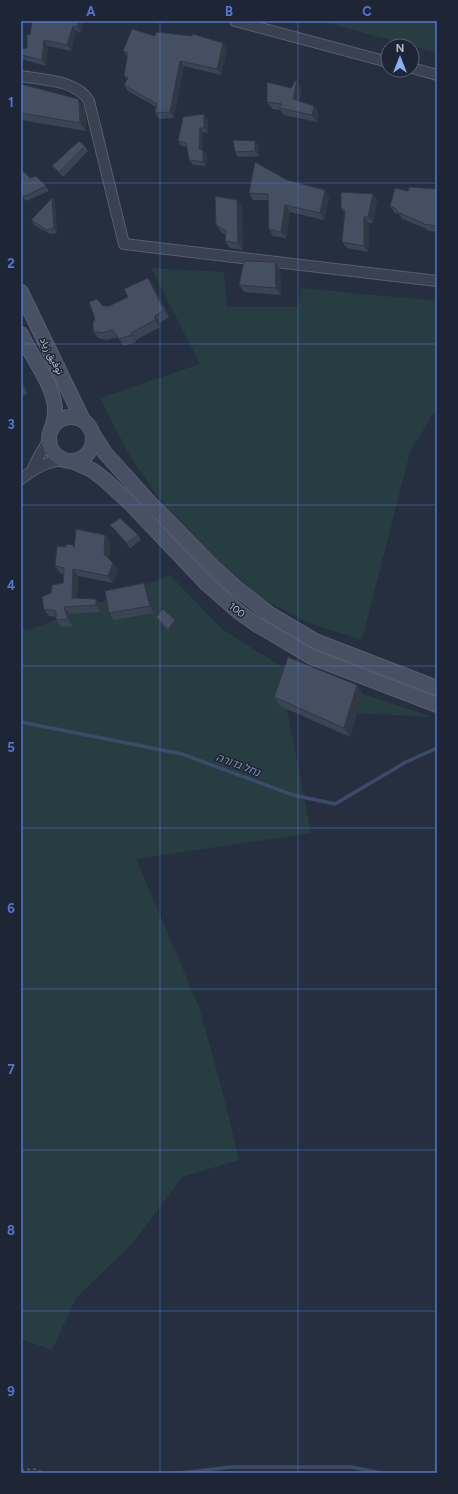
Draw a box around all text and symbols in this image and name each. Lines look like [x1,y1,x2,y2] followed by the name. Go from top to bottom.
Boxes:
[86,4,96,19] text: A
[225,4,233,19] text: B
[362,4,372,19] text: C
[380,38,420,78] north arrow
[396,42,404,55] text: N
[8,95,14,110] text: 1
[7,256,15,271] text: 2
[37,335,67,377] street label: توفيق زياد
[7,417,15,432] text: 3
[7,578,15,593] text: 4
[226,600,248,620] street label: 100
[7,740,15,755] text: 5
[214,751,262,780] water label: נחל גדורה
[7,901,15,916] text: 6
[7,1062,15,1077] text: 7
[7,1223,15,1238] text: 8
[7,1384,15,1399] text: 9

